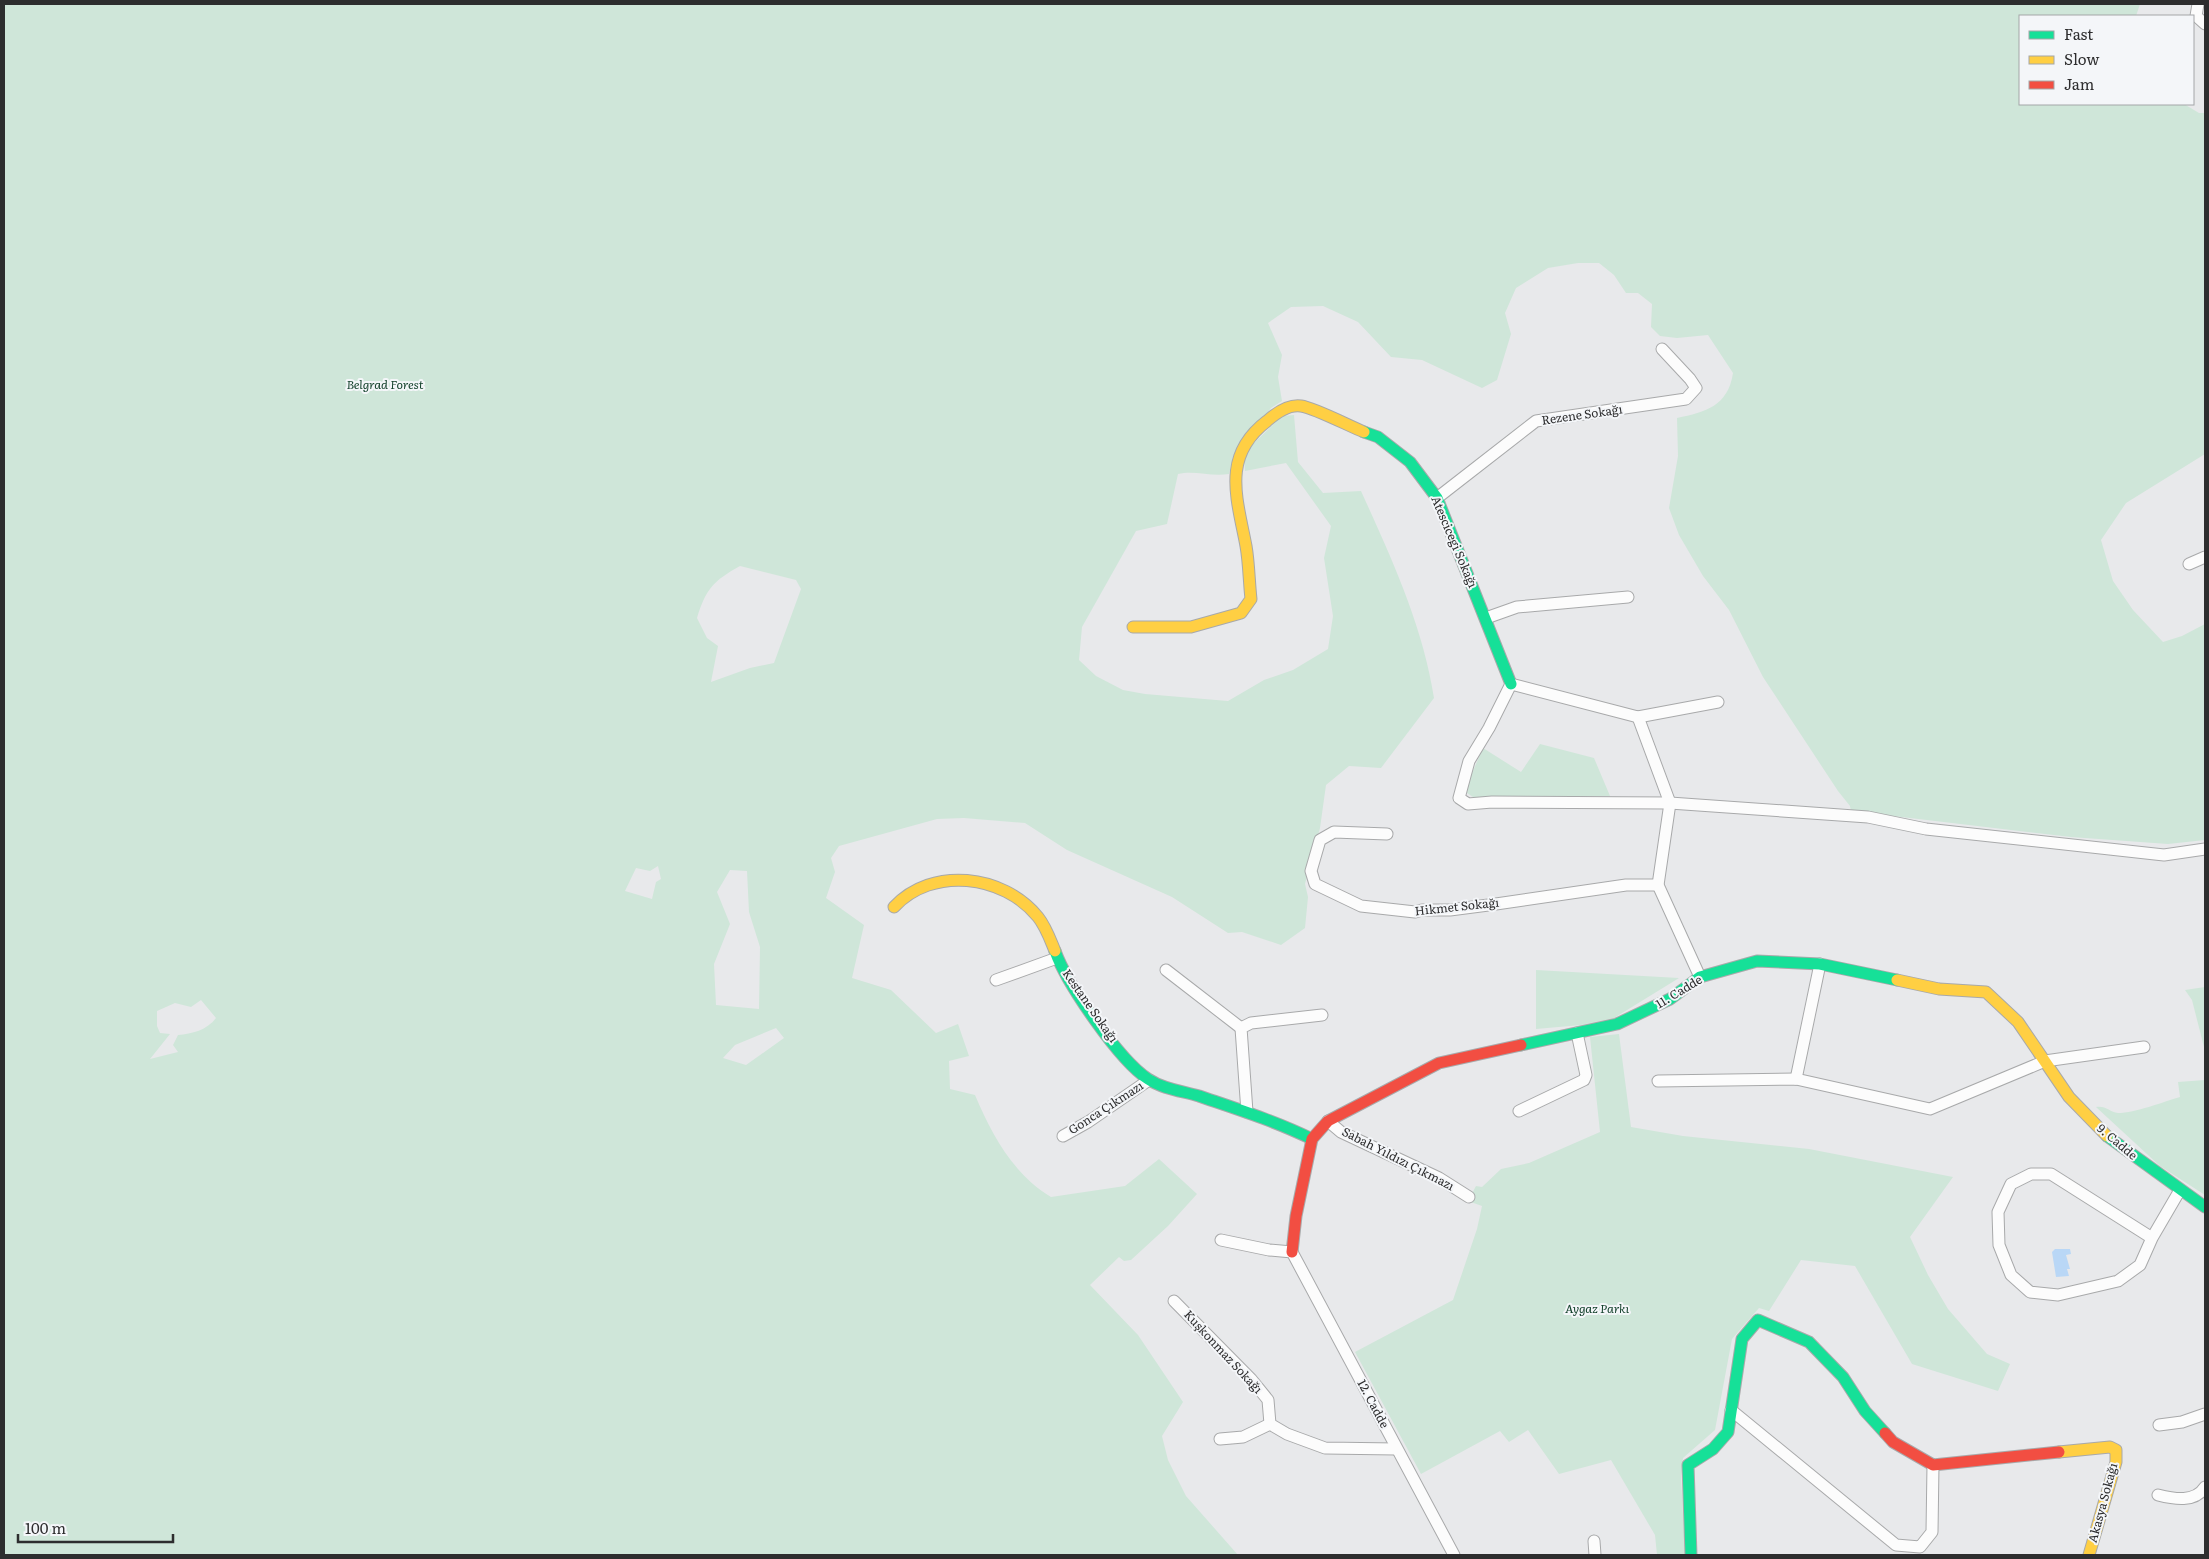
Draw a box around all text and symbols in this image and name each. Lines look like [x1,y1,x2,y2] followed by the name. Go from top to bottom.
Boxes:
[2019,15,2194,105] legend
[2064,22,2093,45] text: Fast
[2064,47,2099,70] text: Slow
[2064,72,2095,95] text: Jam
[346,375,424,393] park label: Belgrad Forest
[1540,399,1623,429] street label: Rezene Sokağı
[1427,493,1482,590] street label: Atescicegi Sokağı
[1414,893,1500,919] street label: Hikmet Sokağı
[1059,965,1123,1046] street label: Kestane Sokağı
[1652,970,1705,1012] street label: 11. Cadde
[1064,1076,1147,1138] street label: Gonca Çıkmazı
[2093,1119,2142,1164] street label: 9. Cadde
[1339,1122,1458,1194] street label: Sabah Yıldızı Çıkmazı
[1565,1299,1629,1317] park label: Aygaz Parkı
[1180,1306,1267,1397] street label: Kuşkonmaz Sokağı
[1354,1376,1394,1431] street label: 12. Cadde
[2083,1461,2121,1545] street label: Akasya Sokağı
[18,1512,172,1544] scale bar
[25,1516,66,1539] text: 100 m

